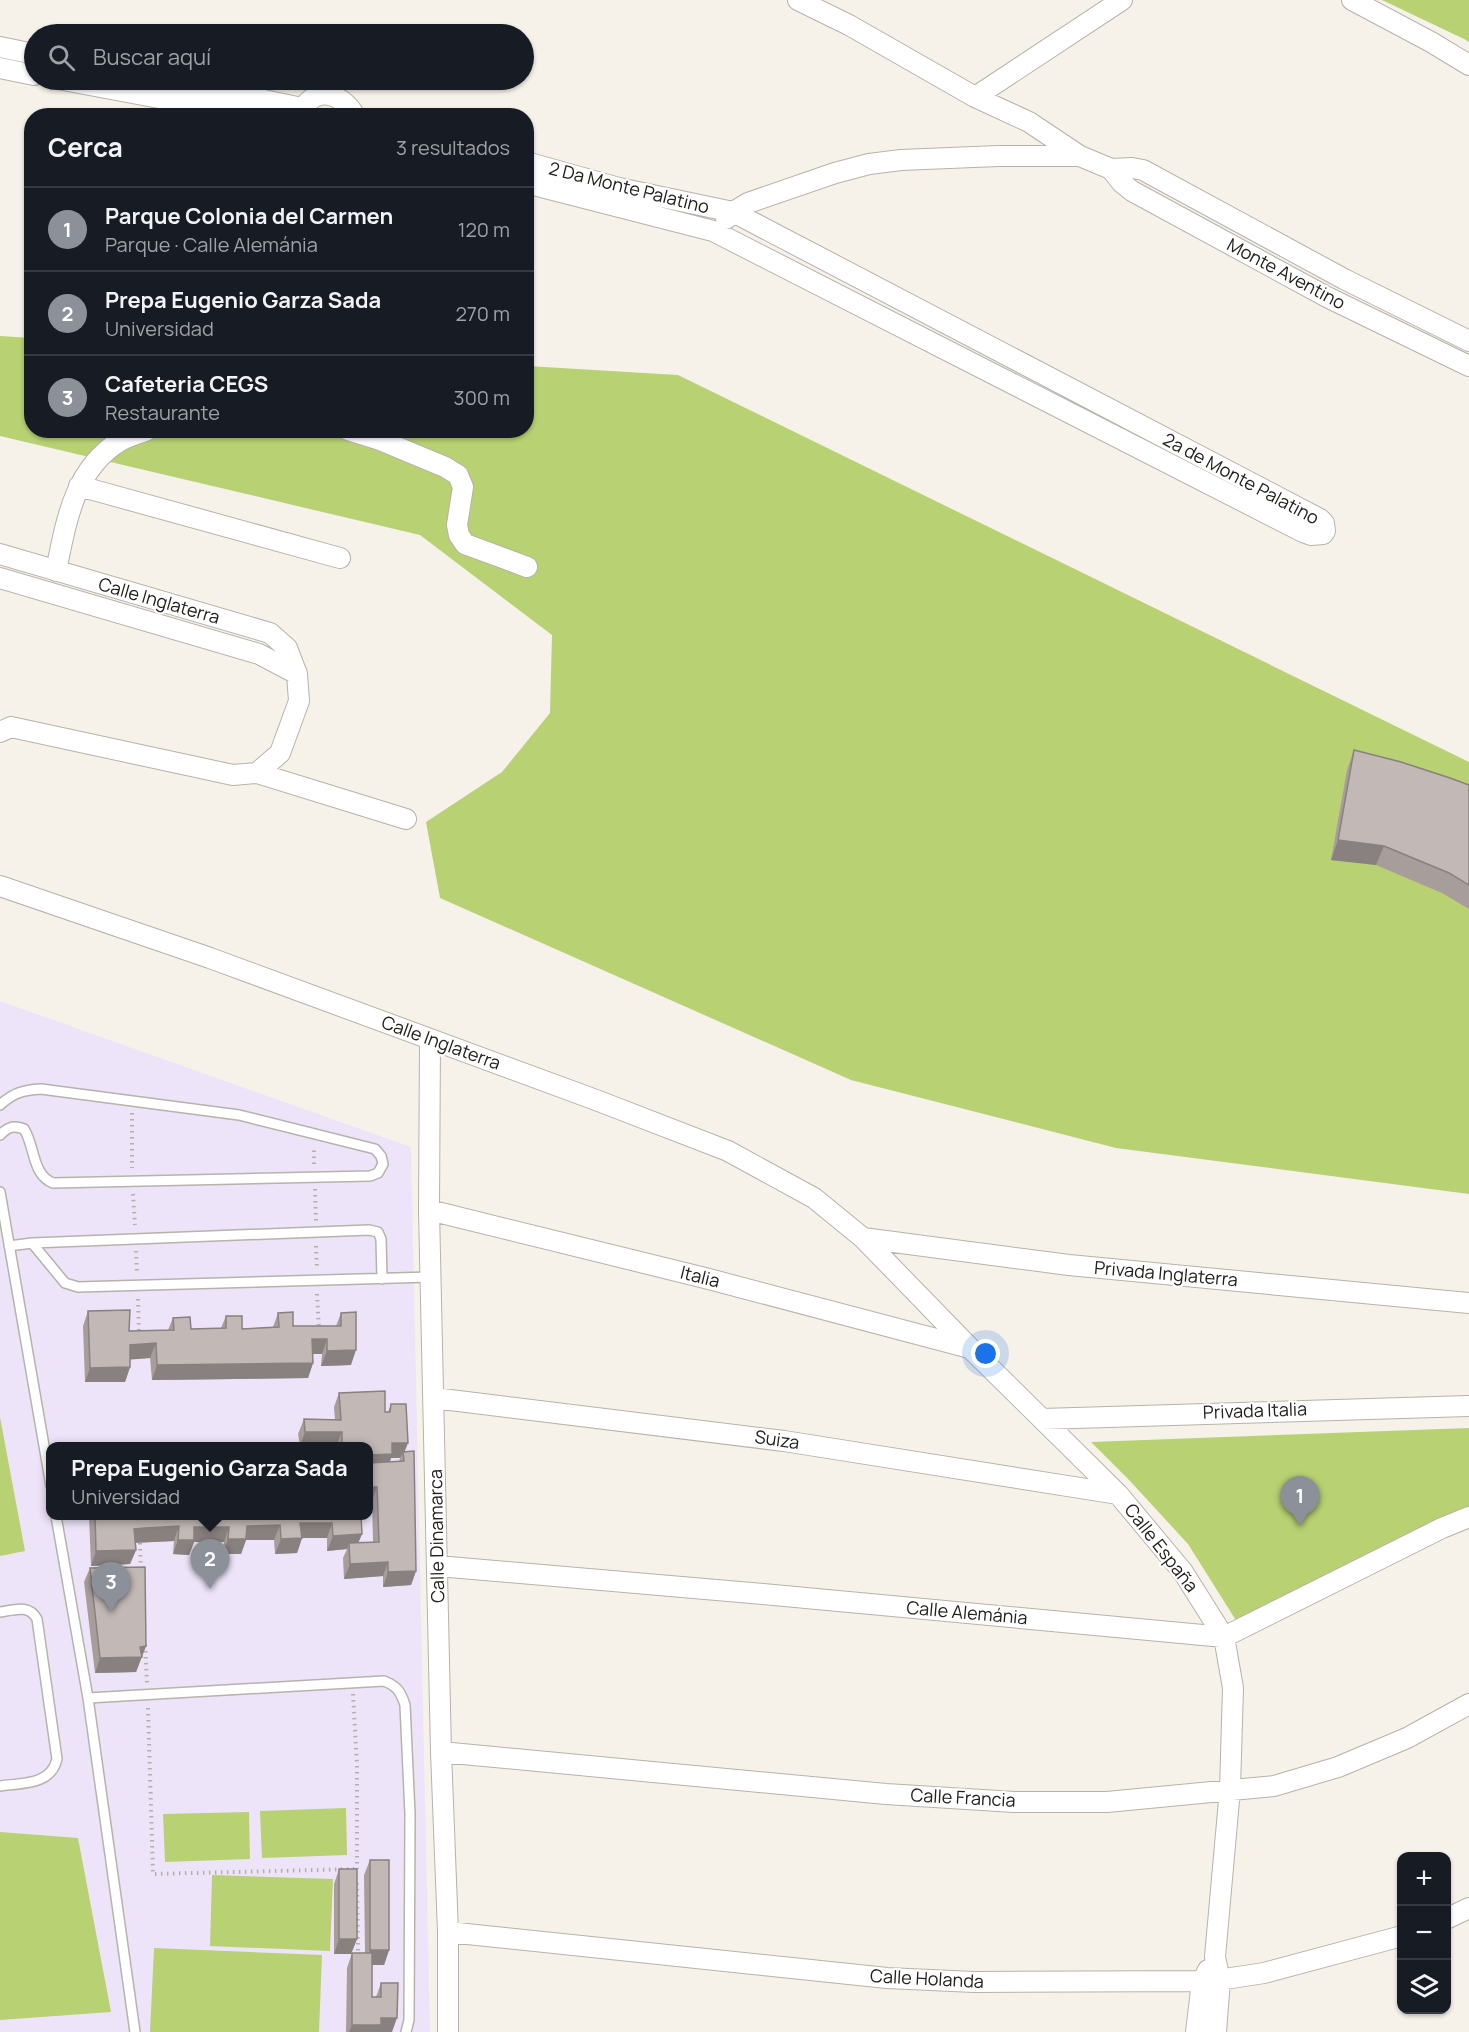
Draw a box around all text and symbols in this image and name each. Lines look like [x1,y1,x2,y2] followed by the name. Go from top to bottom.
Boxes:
[24,24,534,90] search box
[45,41,78,74] icon: search
[93,42,211,72] text: Buscar aquí
[48,129,123,165] text: Cerca
[396,134,510,161] text: 3 resultados
[547,156,712,219] street label: 2 Da Monte Palatino
[105,201,393,231] text: Parque Colonia del Carmen
[63,216,72,243] text: 1
[458,216,510,243] text: 120 m
[105,231,318,258] text: Parque · Calle Alemánia
[1223,232,1350,314] street label: Monte Aventino
[105,285,381,315] text: Prepa Eugenio Garza Sada
[62,300,73,327] text: 2
[455,300,510,327] text: 270 m
[105,315,214,342] text: Universidad
[105,369,268,399] text: Cafeteria CEGS
[62,384,73,411] text: 3
[454,384,510,411] text: 300 m
[105,399,220,426] text: Restaurante
[1159,427,1324,529] street label: 2a de Monte Palatino
[96,571,223,629] street label: Calle Inglaterra
[378,1009,504,1075] street label: Calle Inglaterra
[1093,1255,1239,1291] street label: Privada Inglaterra
[678,1260,722,1292] street label: Italia
[971,1339,1000,1368] your location
[1202,1396,1307,1424] street label: Privada Italia
[753,1424,801,1454] street label: Suiza
[46,1442,373,1520] popup
[71,1453,348,1483] text: Prepa Eugenio Garza Sada
[423,1469,449,1603] street label: Calle Dinamarca
[1280,1476,1320,1526] pin: 1
[71,1483,180,1510] text: Universidad
[1120,1498,1204,1597] street label: Calle España
[190,1540,230,1589] pin: 2
[92,1562,130,1612] pin: 3
[906,1595,1029,1629] street label: Calle Alemánia
[910,1782,1016,1812] street label: Calle Francia
[1397,1852,1451,2014] map controls
[1397,1852,1451,1906] button: +
[1397,1906,1451,1960] button: −
[1397,1960,1451,2014] button: layers
[870,1963,985,1993] street label: Calle Holanda

